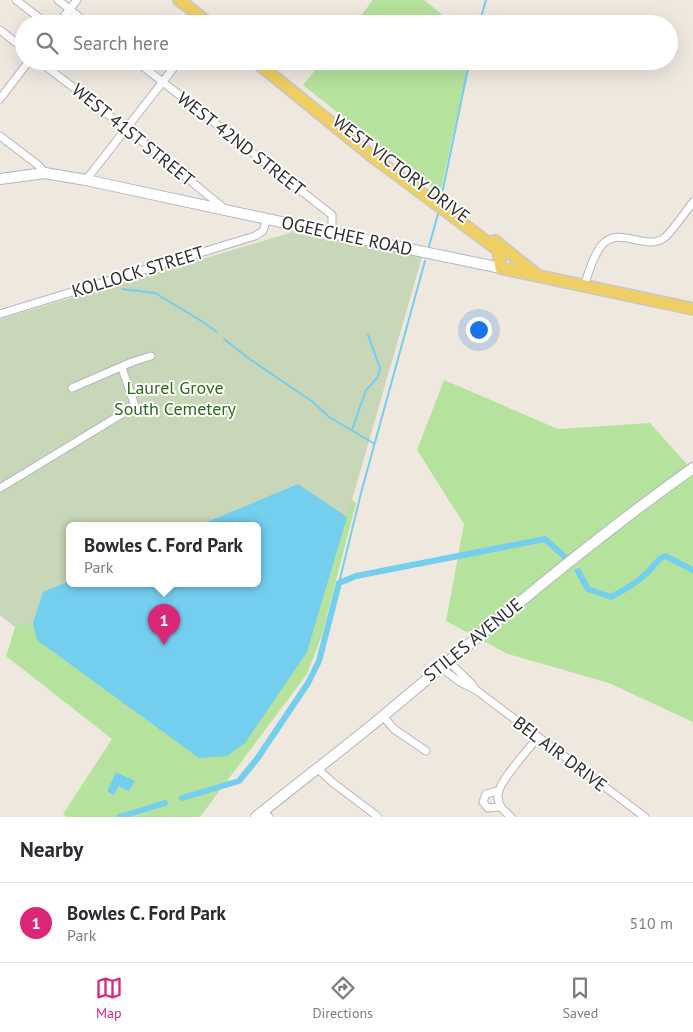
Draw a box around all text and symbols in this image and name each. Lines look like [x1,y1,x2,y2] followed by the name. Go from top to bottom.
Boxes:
[15,15,678,70] search box
[33,29,61,57] icon: search
[73,31,169,55] text: Search here
[67,78,199,191] street label: WEST 41ST STREET
[173,87,310,201] street label: WEST 42ND STREET
[328,109,474,228] street label: WEST VICTORY DRIVE
[280,210,415,261] street label: OGEECHEE ROAD
[69,240,207,303] street label: KOLLOCK STREET
[466,317,492,343] your location
[114,376,236,420] park label: Laurel Grove South Cemetery
[66,522,261,587] popup
[84,533,243,557] text: Bowles C. Ford Park
[84,557,113,577] text: Park
[419,593,527,687] street label: STILES AVENUE
[148,604,180,645] pin: 1
[509,711,612,796] street label: BEL AIR DRIVE
[20,836,83,863] text: Nearby
[67,901,226,925] text: Bowles C. Ford Park
[31,913,41,933] text: 1
[630,913,673,933] text: 510 m
[67,925,96,945] text: Park
[95,974,123,1022] tab: Map
[312,974,373,1022] tab: Directions
[563,974,598,1022] tab: Saved

